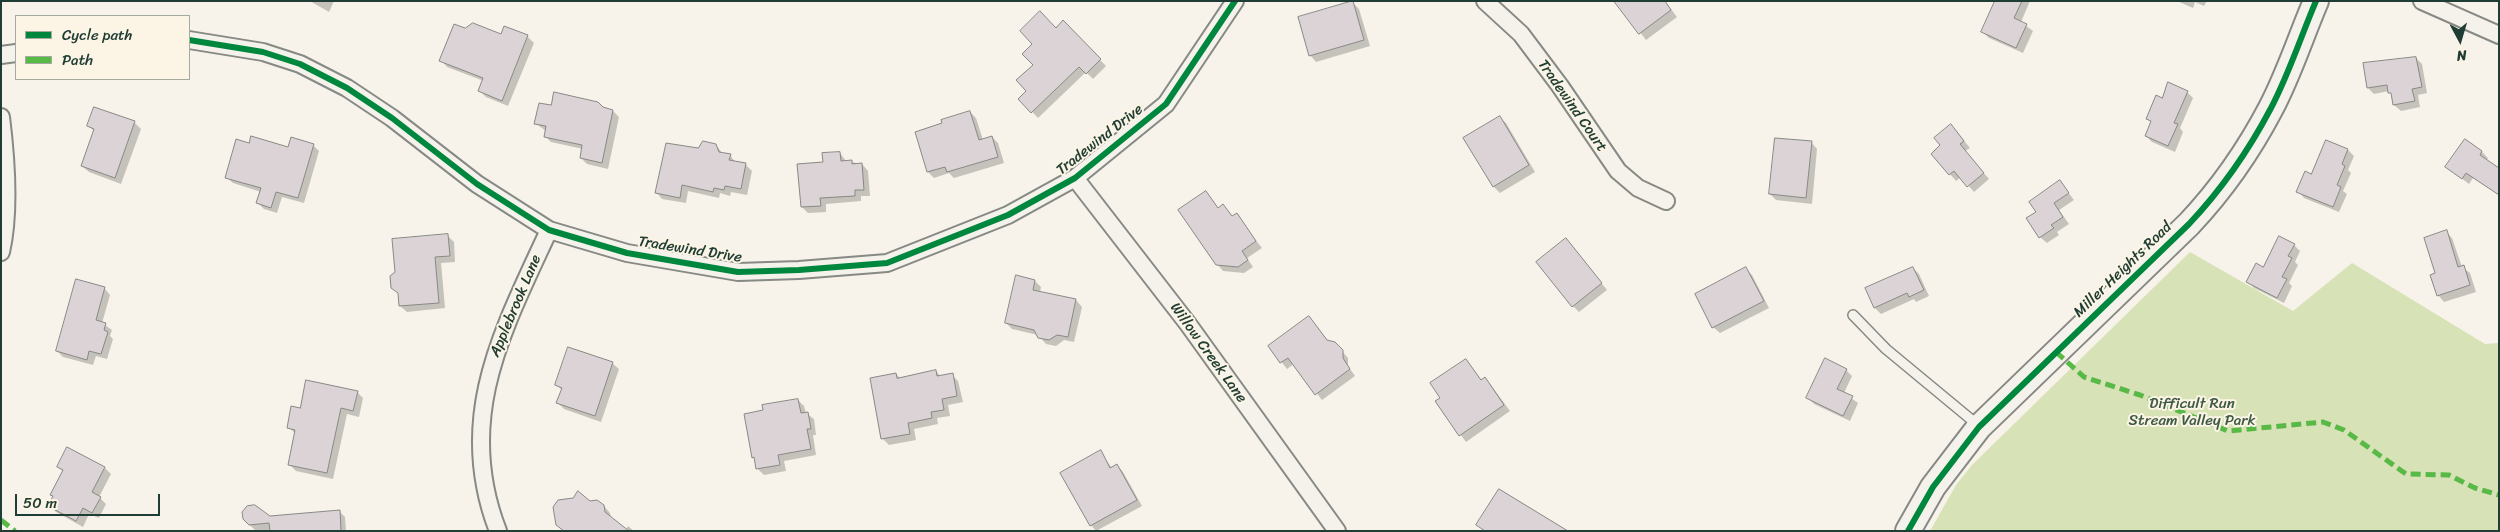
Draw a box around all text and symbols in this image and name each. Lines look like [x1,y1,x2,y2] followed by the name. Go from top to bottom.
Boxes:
[15,15,190,80] legend
[2435,15,2485,65] north arrow
[62,22,132,48] text: Cycle path
[2455,42,2468,68] text: N
[62,47,93,73] text: Path
[1534,56,1610,156] street label: Tradewind Court
[1053,101,1147,179] street label: Tradewind Drive
[2070,219,2176,321] street label: Miller Heights Road
[637,233,743,267] street label: Tradewind Drive
[486,252,546,360] street label: Applebrook Lane
[1166,299,1250,407] street label: Willow Creek Lane
[2129,395,2255,430] park label: Difficult Run Stream Valley Park
[18,484,162,516] scale bar
[23,490,57,516] text: 50 m

